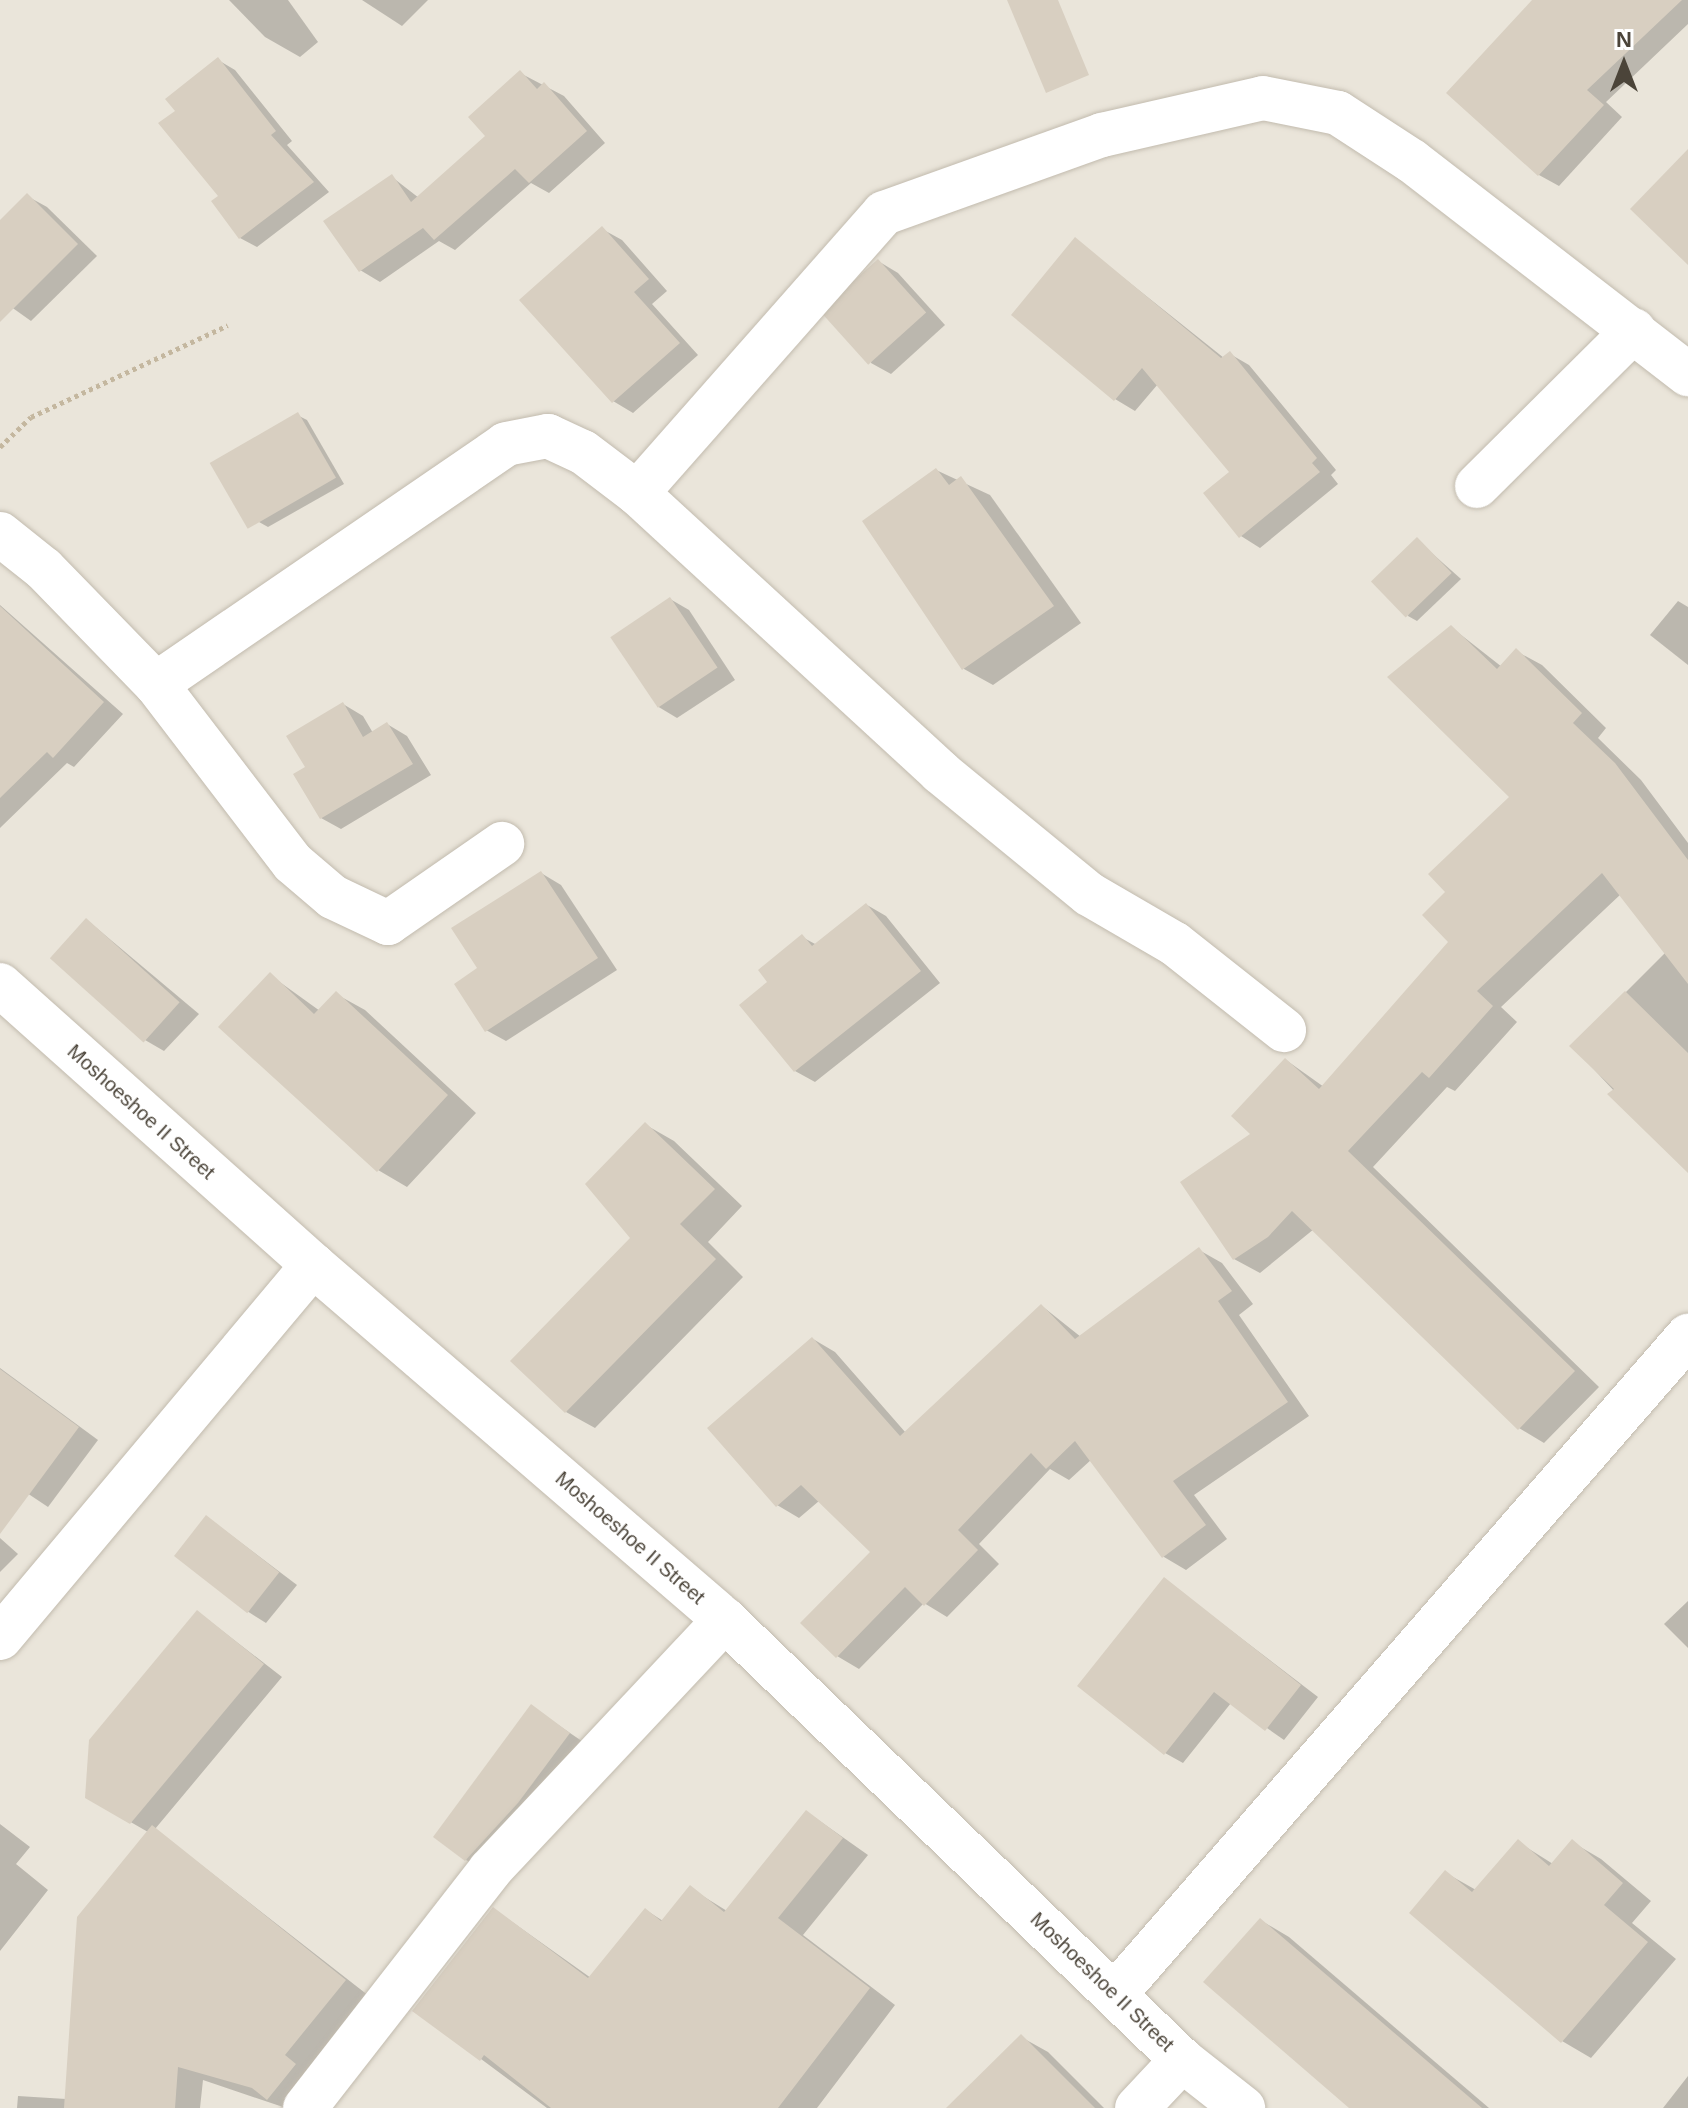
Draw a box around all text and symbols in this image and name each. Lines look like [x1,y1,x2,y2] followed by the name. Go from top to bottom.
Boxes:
[1584,24,1664,104] north arrow
[1616,27,1632,52] text: N
[62,1039,220,1185] street label: Moshoeshoe II Street
[550,1467,710,1609] street label: Moshoeshoe II Street
[1025,1907,1179,2057] street label: Moshoeshoe II Street

